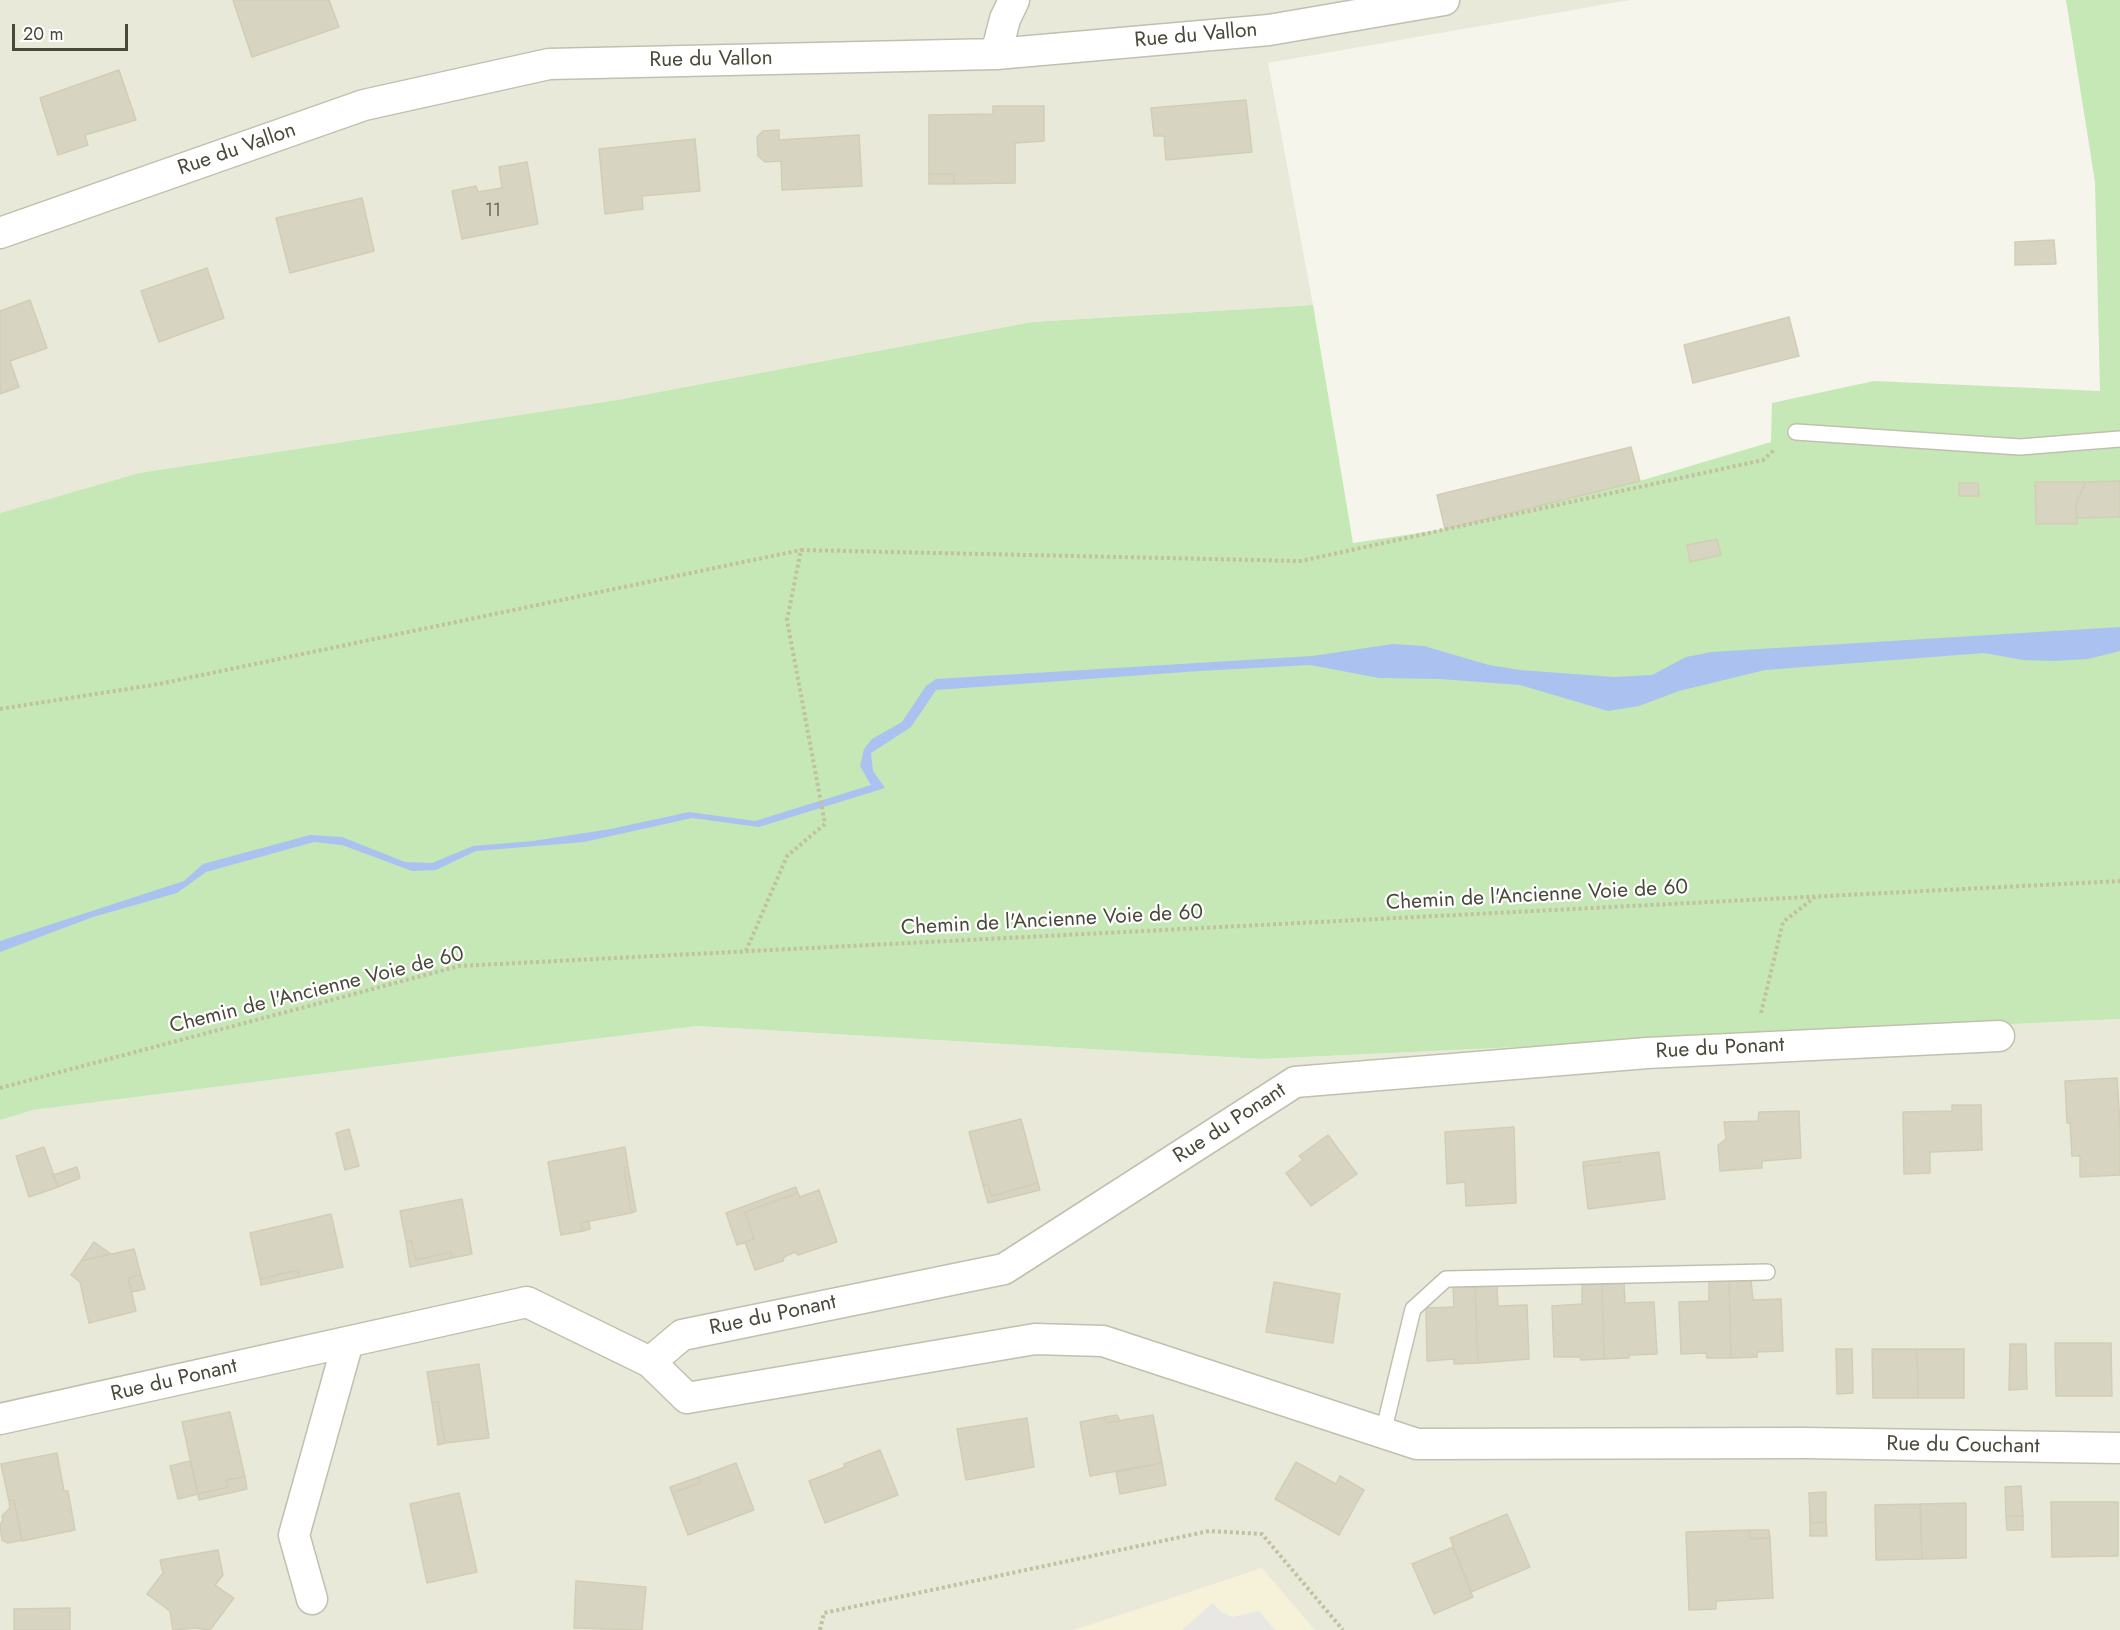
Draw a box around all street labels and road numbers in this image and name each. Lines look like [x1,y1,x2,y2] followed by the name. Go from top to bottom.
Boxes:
[1134,18,1258,54] street label: Rue du Vallon
[649,46,773,74] street label: Rue du Vallon
[175,118,299,182] street label: Rue du Vallon
[1385,876,1689,916] street label: Chemin de l'Ancienne Voie de 60
[900,901,1204,941] street label: Chemin de l'Ancienne Voie de 60
[167,942,467,1040] street label: Chemin de l'Ancienne Voie de 60
[1655,1033,1785,1065] street label: Rue du Ponant
[1169,1078,1291,1170] street label: Rue du Ponant
[707,1290,839,1342] street label: Rue du Ponant
[108,1354,240,1408] street label: Rue du Ponant
[1886,1432,2040,1460] street label: Rue du Couchant

